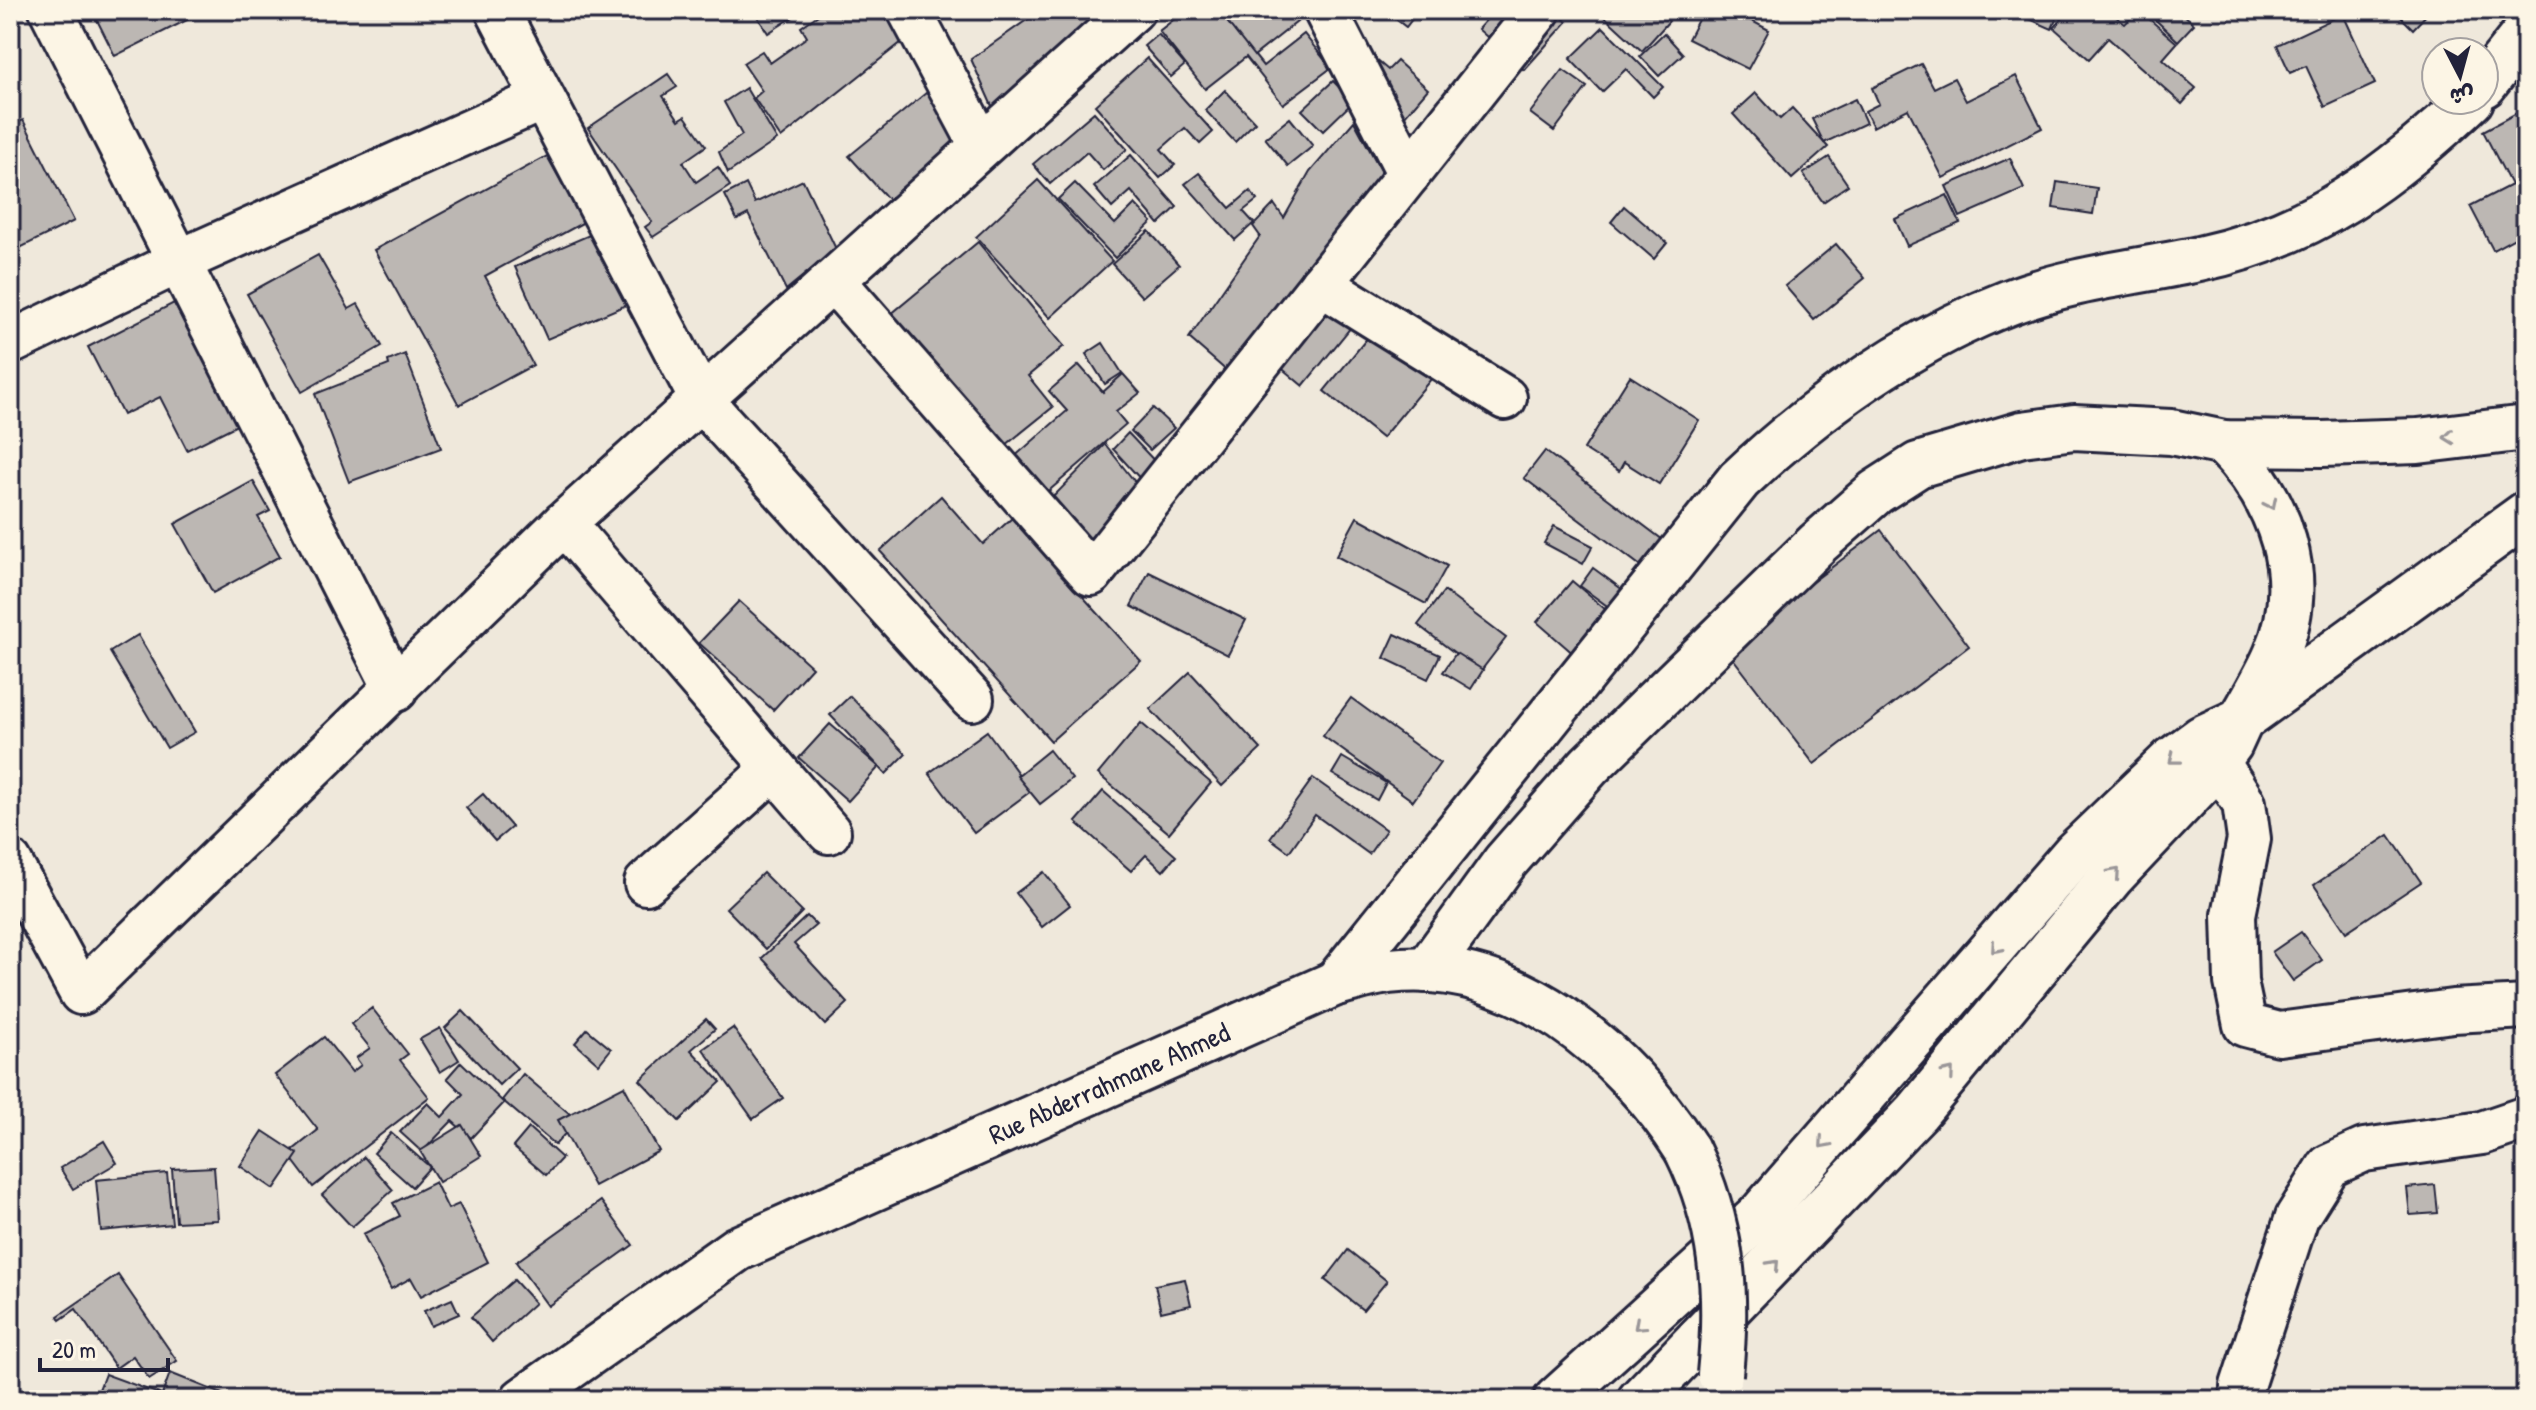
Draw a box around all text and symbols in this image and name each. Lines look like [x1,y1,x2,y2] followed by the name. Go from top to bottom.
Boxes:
[2420,36,2500,116] north arrow
[2448,80,2476,112] text: ش
[2442,429,2455,446] one-way arrow
[2261,496,2277,511] one-way arrow
[2168,749,2183,763] one-way arrow
[2106,868,2121,882] one-way arrow
[1991,938,2006,953] one-way arrow
[983,1013,1235,1153] street label: Rue Abderrahmane Ahmed
[1939,1068,1954,1082] one-way arrow
[1819,1133,1834,1148] one-way arrow
[1764,1259,1778,1274] one-way arrow
[1634,1315,1649,1329] one-way arrow
[40,1322,168,1372] scale bar
[52,1333,96,1365] text: 20 m

